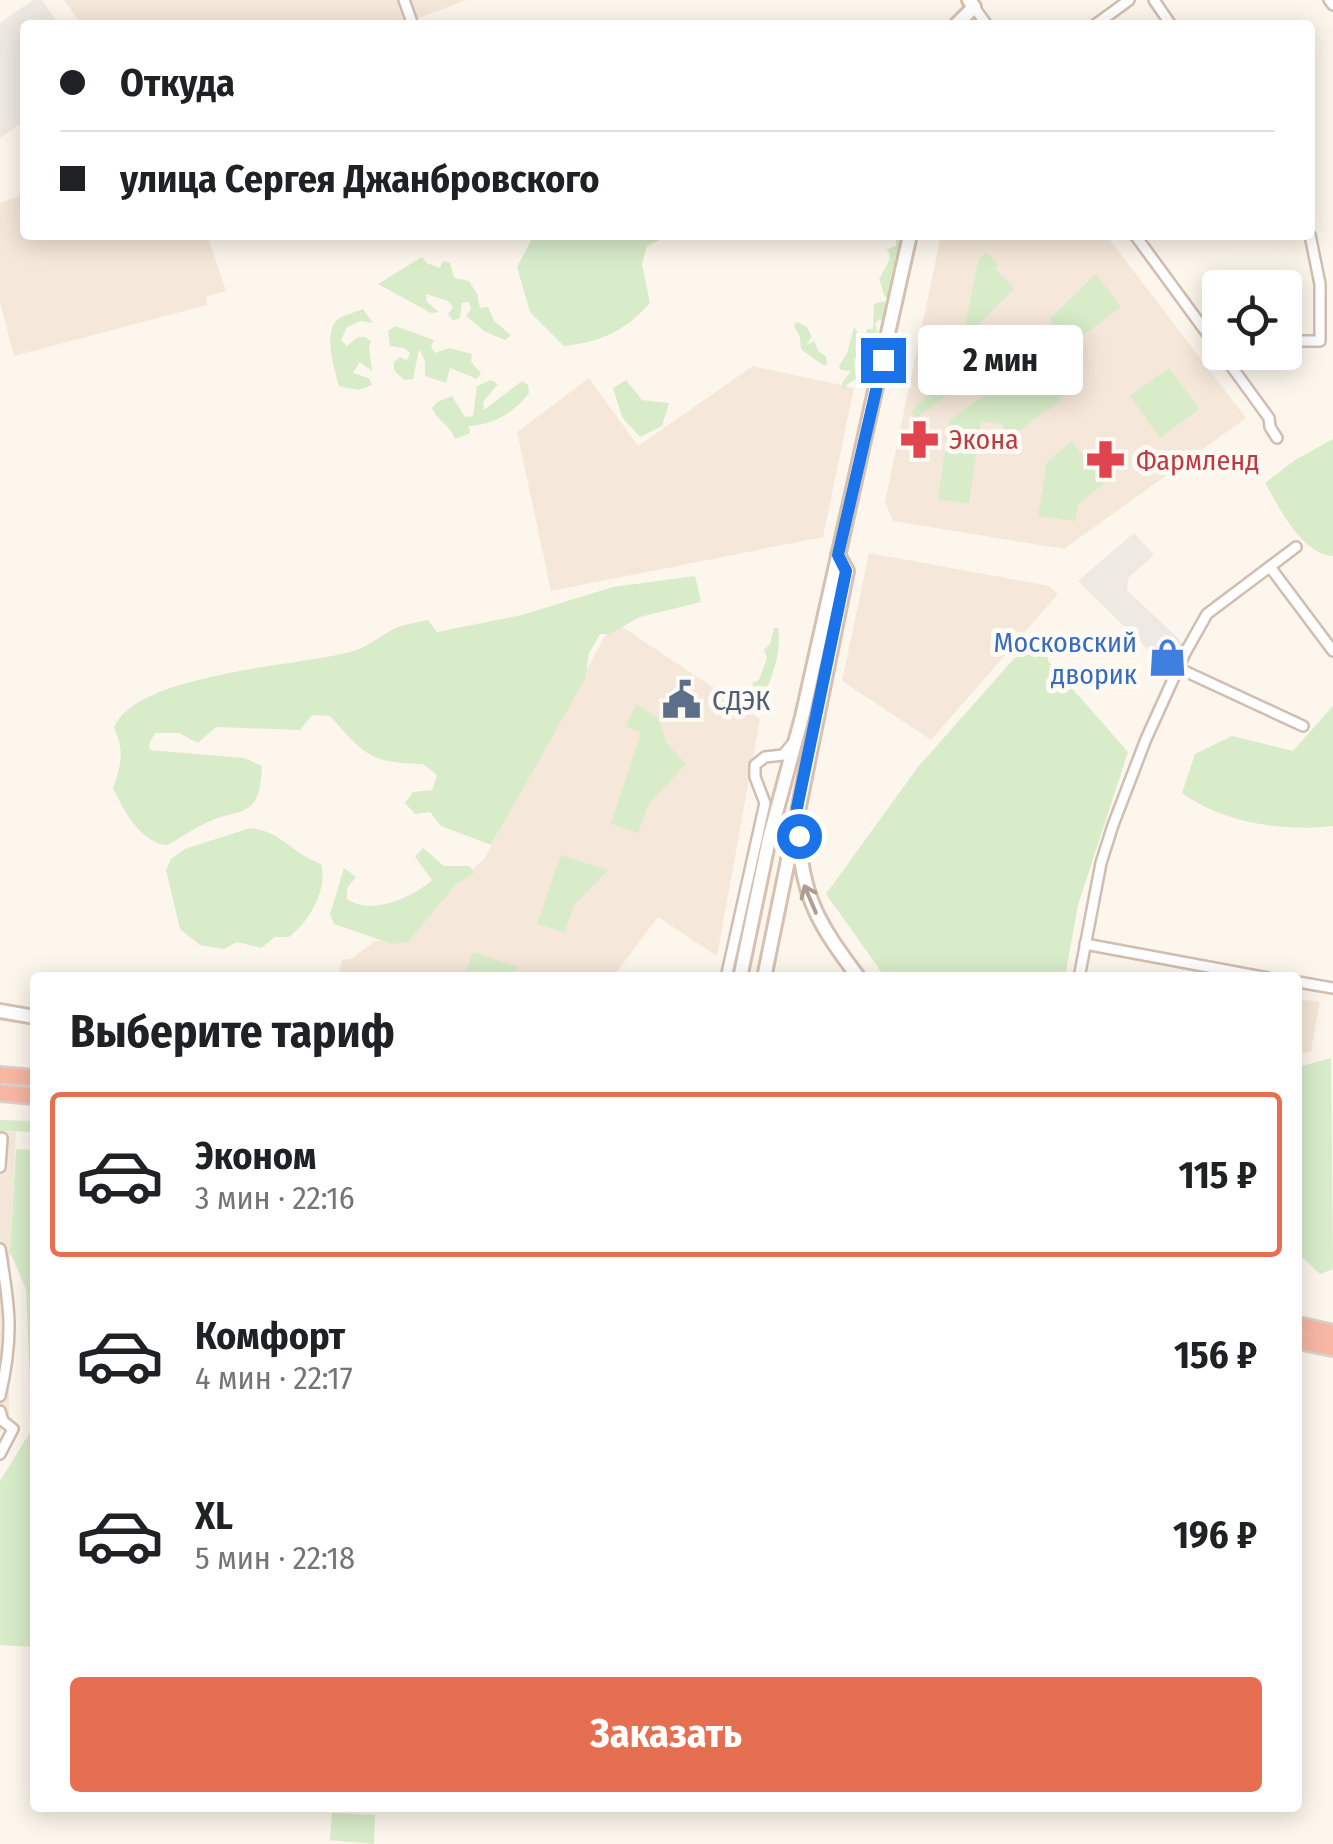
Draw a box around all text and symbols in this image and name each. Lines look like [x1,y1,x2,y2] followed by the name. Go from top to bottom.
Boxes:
[120,60,235,106] text: Откуда
[120,156,600,202] text: улица Сергея Джанбровского
[1202,270,1302,370] map controls
[1202,270,1302,370] button: locate
[918,325,1083,395] callout: 2 мин
[861,338,906,383] route end
[963,341,1038,379] text: 2 мин
[898,418,940,460] pharmacy icon: Экона
[949,423,1019,456] place label: Экона
[1085,439,1127,481] pharmacy icon: Фармленд
[1136,444,1259,477] place label: Фармленд
[994,626,1137,691] place label: Московский дворик
[1146,637,1188,679] shop icon: Московский дворик
[661,679,703,721] public building icon: СДЭК
[712,684,770,717] place label: СДЭК
[777,814,822,859] route start
[800,884,818,915] one-way arrow
[70,1005,395,1059] text: Выберите тариф
[75,1130,165,1220] icon: car
[195,1133,316,1179] text: Эконом
[1178,1152,1257,1198] text: 115 ₽
[195,1179,355,1217] text: 3 мин · 22:16
[75,1310,165,1400] icon: car
[195,1313,345,1359] text: Комфорт
[1174,1332,1257,1378] text: 156 ₽
[195,1359,353,1397] text: 4 мин · 22:17
[75,1490,165,1580] icon: car
[195,1493,233,1539] text: XL
[1173,1512,1257,1558] text: 196 ₽
[195,1539,355,1577] text: 5 мин · 22:18
[70,1677,1262,1792] button: Заказать

